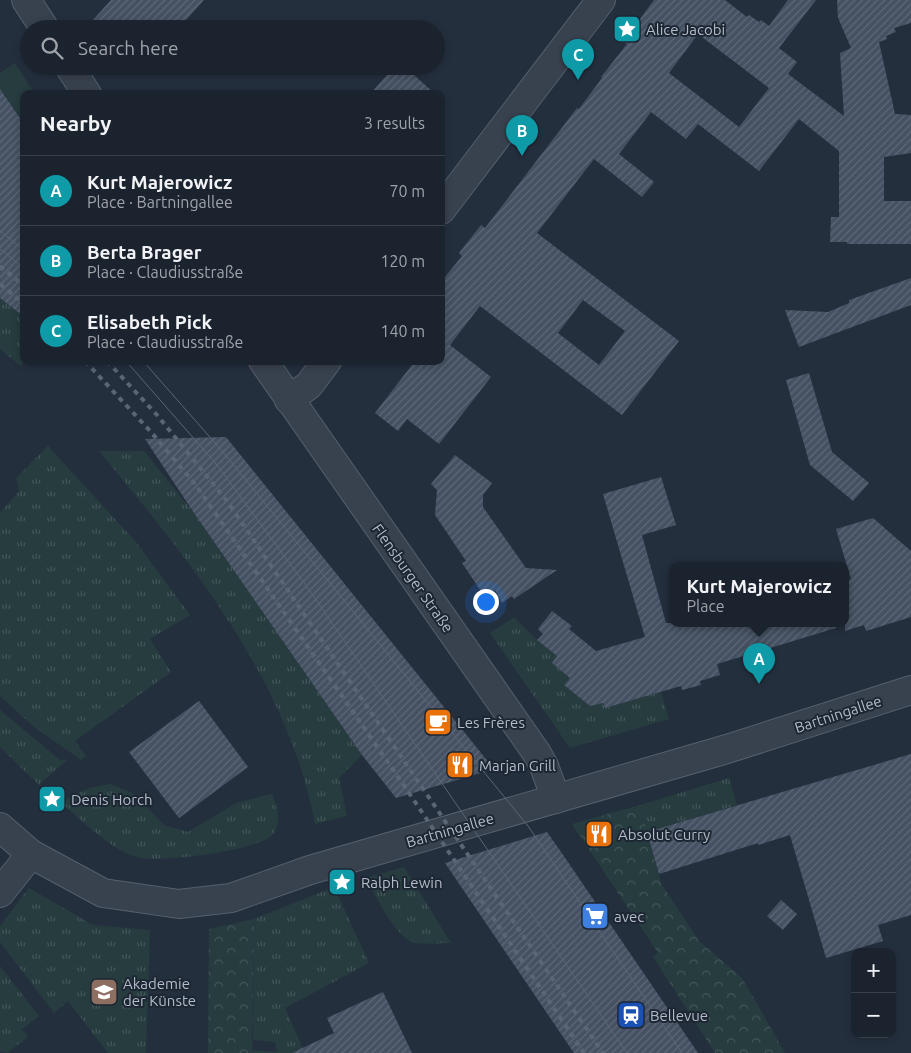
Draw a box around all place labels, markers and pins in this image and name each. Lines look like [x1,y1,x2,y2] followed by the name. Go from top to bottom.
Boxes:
[612,14,642,44] place icon: Alice Jacobi
[646,21,725,38] place label: Alice Jacobi
[562,39,594,80] pin: C
[506,115,538,156] pin: B
[743,643,775,684] pin: A
[423,707,453,737] cafe icon: Les Frères
[457,714,525,731] place label: Les Frères
[445,750,475,780] restaurant icon: Marjan Grill
[479,757,556,774] place label: Marjan Grill
[37,784,67,814] place icon: Denis Horch
[71,791,152,808] place label: Denis Horch
[584,819,614,849] restaurant icon: Absolut Curry
[618,826,710,843] place label: Absolut Curry
[327,867,357,897] place icon: Ralph Lewin
[361,874,443,891] place label: Ralph Lewin
[580,901,610,931] supermarket icon: avec
[614,908,644,925] place label: avec
[123,975,196,1009] place label: Akademie der Künste
[89,977,119,1007] school or university icon: Akademie der Künste
[616,1000,646,1030] station icon: Bellevue
[650,1007,708,1024] place label: Bellevue

